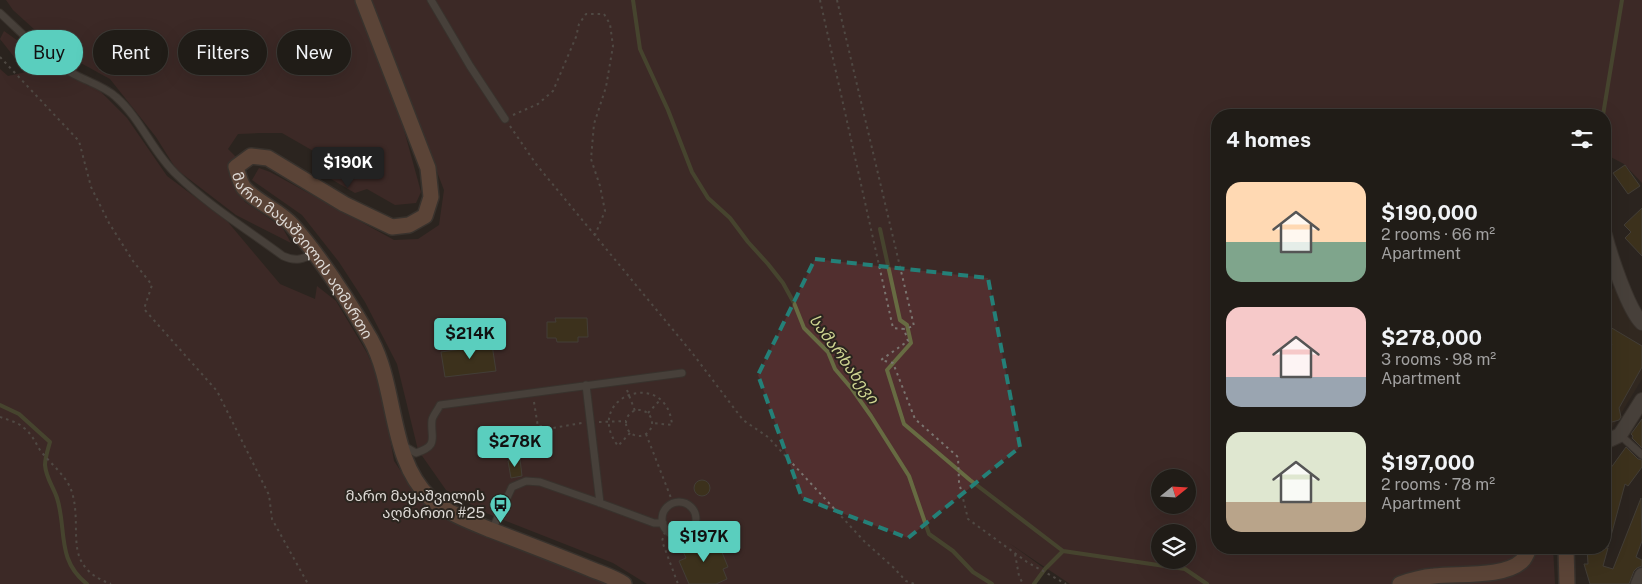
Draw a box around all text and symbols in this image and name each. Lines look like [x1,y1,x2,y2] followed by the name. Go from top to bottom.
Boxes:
[15,30,83,75] chip: Buy
[93,30,168,75] chip: Rent
[178,30,267,75] chip: Filters
[277,30,351,75] chip: New
[1568,125,1596,153] icon: filters
[1226,127,1311,152] text: 4 homes
[313,146,383,189] pin: $190K
[323,153,373,172] text: $190K
[229,169,377,342] street label: მარო მაყაშვილის აღმართი
[1381,200,1478,225] text: $190,000
[1266,202,1326,262] icon: home
[1381,225,1495,244] text: 2 rooms · 66 m²
[1381,244,1461,263] text: Apartment
[805,311,883,408] water label: სამარხახევი
[435,318,505,360] pin: $214K
[445,324,495,343] text: $214K
[1381,325,1482,350] text: $278,000
[1266,327,1326,387] icon: home
[1381,350,1496,369] text: 3 rooms · 98 m²
[1381,369,1461,388] text: Apartment
[480,426,550,468] pin: $278K
[488,432,542,451] text: $278K
[1381,450,1475,475] text: $197,000
[1266,452,1326,512] icon: home
[1151,469,1196,514] north arrow
[1151,469,1196,569] map controls
[1381,475,1495,494] text: 2 rooms · 78 m²
[345,487,485,522] place label: მარო მაყაშვილის აღმართი #25
[489,492,513,523] bus stop icon: მარო მაყაშვილის აღმართი #25
[1381,494,1461,513] text: Apartment
[669,520,739,563] pin: $197K
[1151,524,1196,569] button: layers
[679,527,729,546] text: $197K

